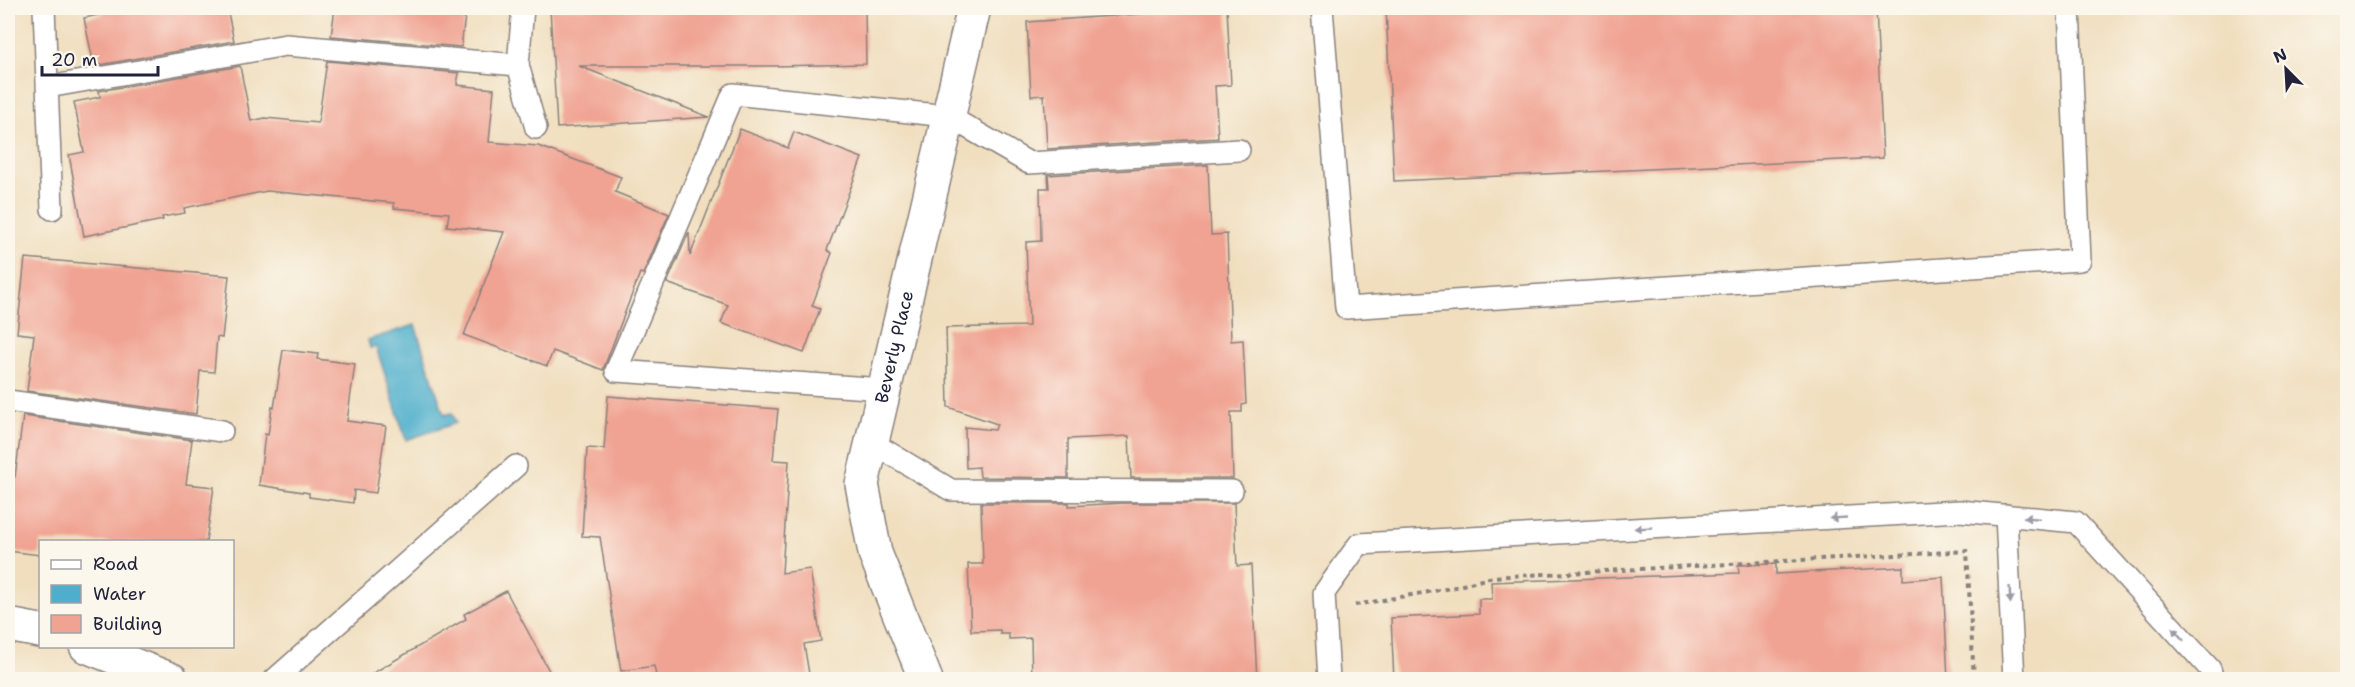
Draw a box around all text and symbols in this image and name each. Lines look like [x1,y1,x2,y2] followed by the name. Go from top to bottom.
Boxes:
[42,39,158,77] scale bar
[2256,39,2316,99] north arrow
[2270,44,2290,68] text: N
[51,48,97,72] text: 20 m
[869,288,919,406] street label: Beverly Place
[1828,513,1847,522] one-way arrow
[2023,513,2042,523] one-way arrow
[1634,524,1653,533] one-way arrow
[39,540,234,648] legend
[93,552,138,576] text: Road
[93,582,146,606] text: Water
[2005,585,2014,604] one-way arrow
[93,612,162,636] text: Building
[2172,627,2185,642] one-way arrow

